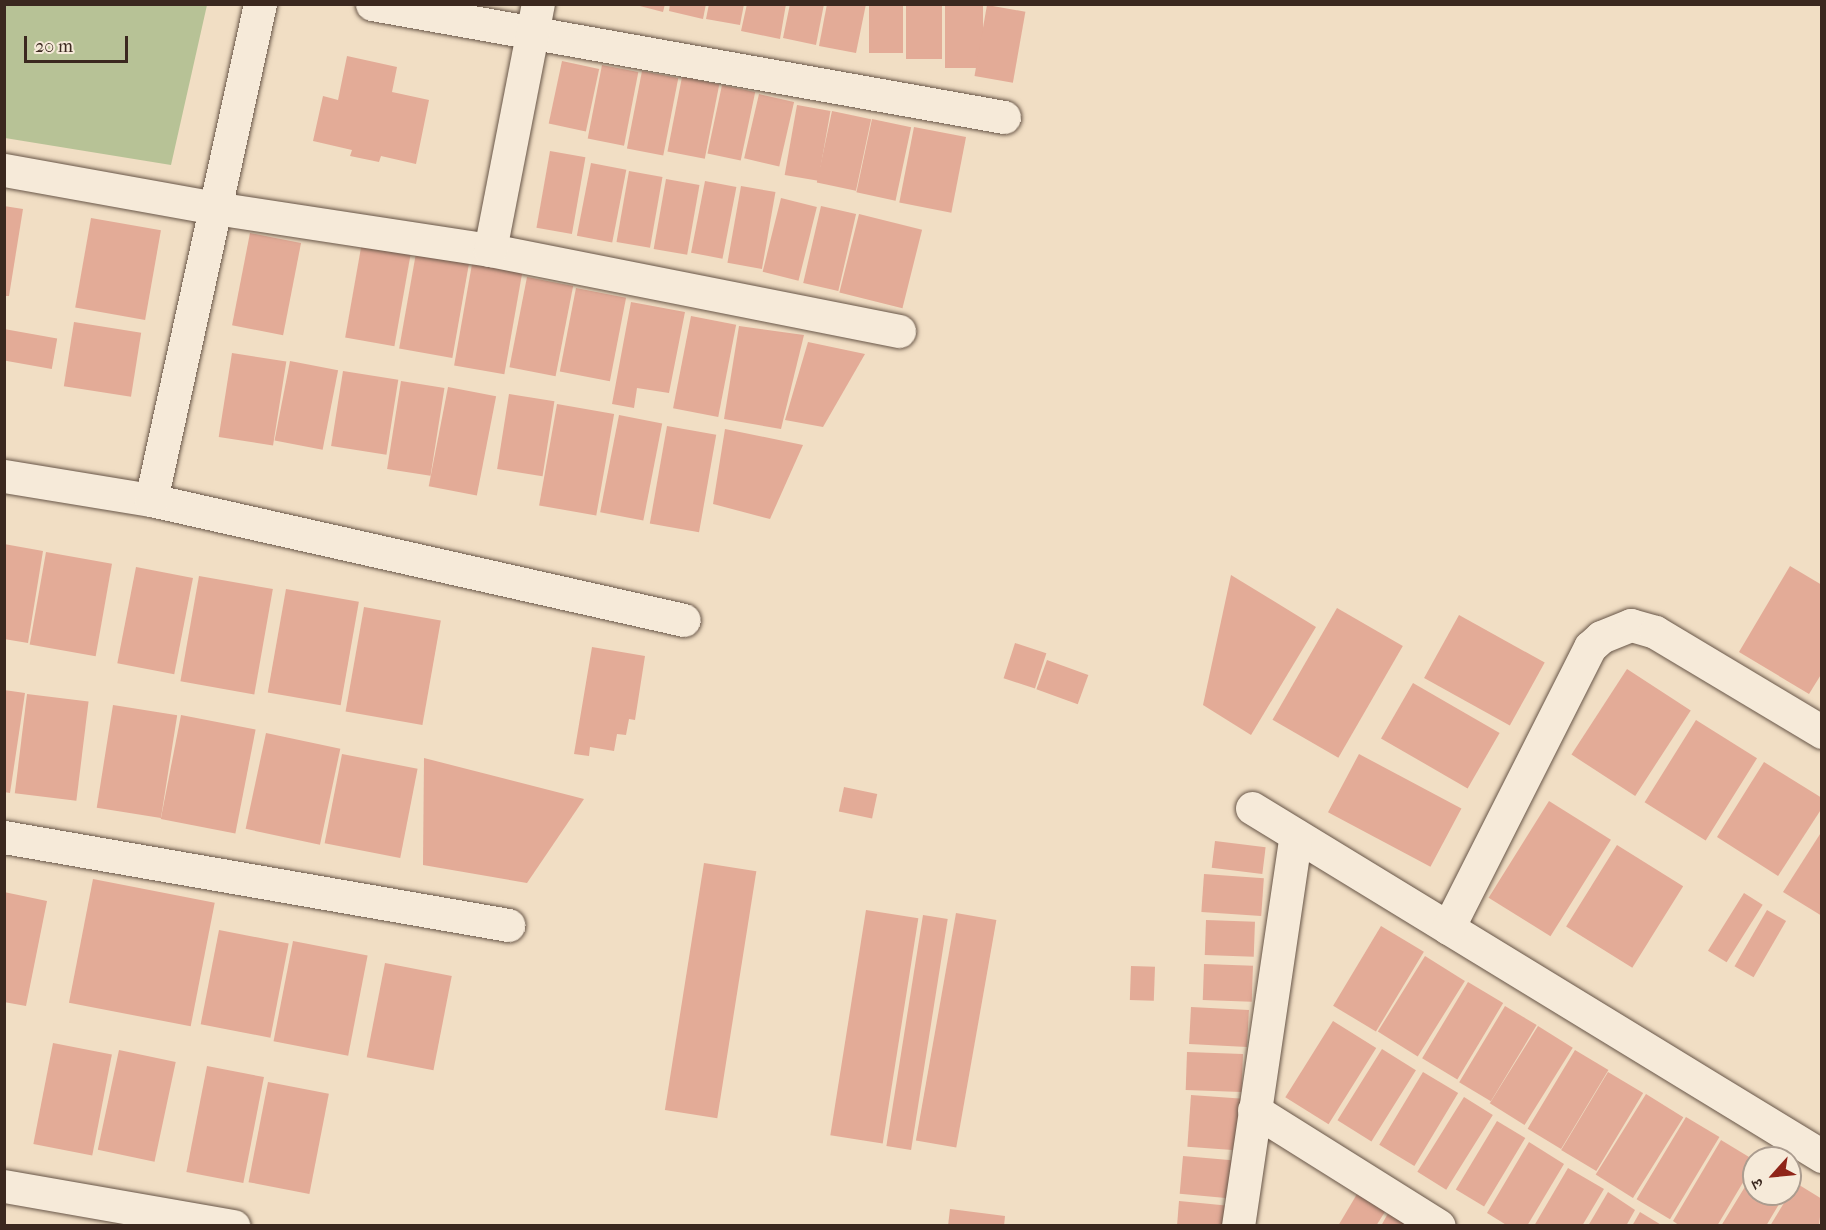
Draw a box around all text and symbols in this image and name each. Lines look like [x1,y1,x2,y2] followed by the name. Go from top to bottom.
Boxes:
[27,24,130,62] scale bar
[35,36,73,57] text: 20 m
[1742,1146,1802,1206] north arrow
[1747,1176,1768,1191] text: उ

